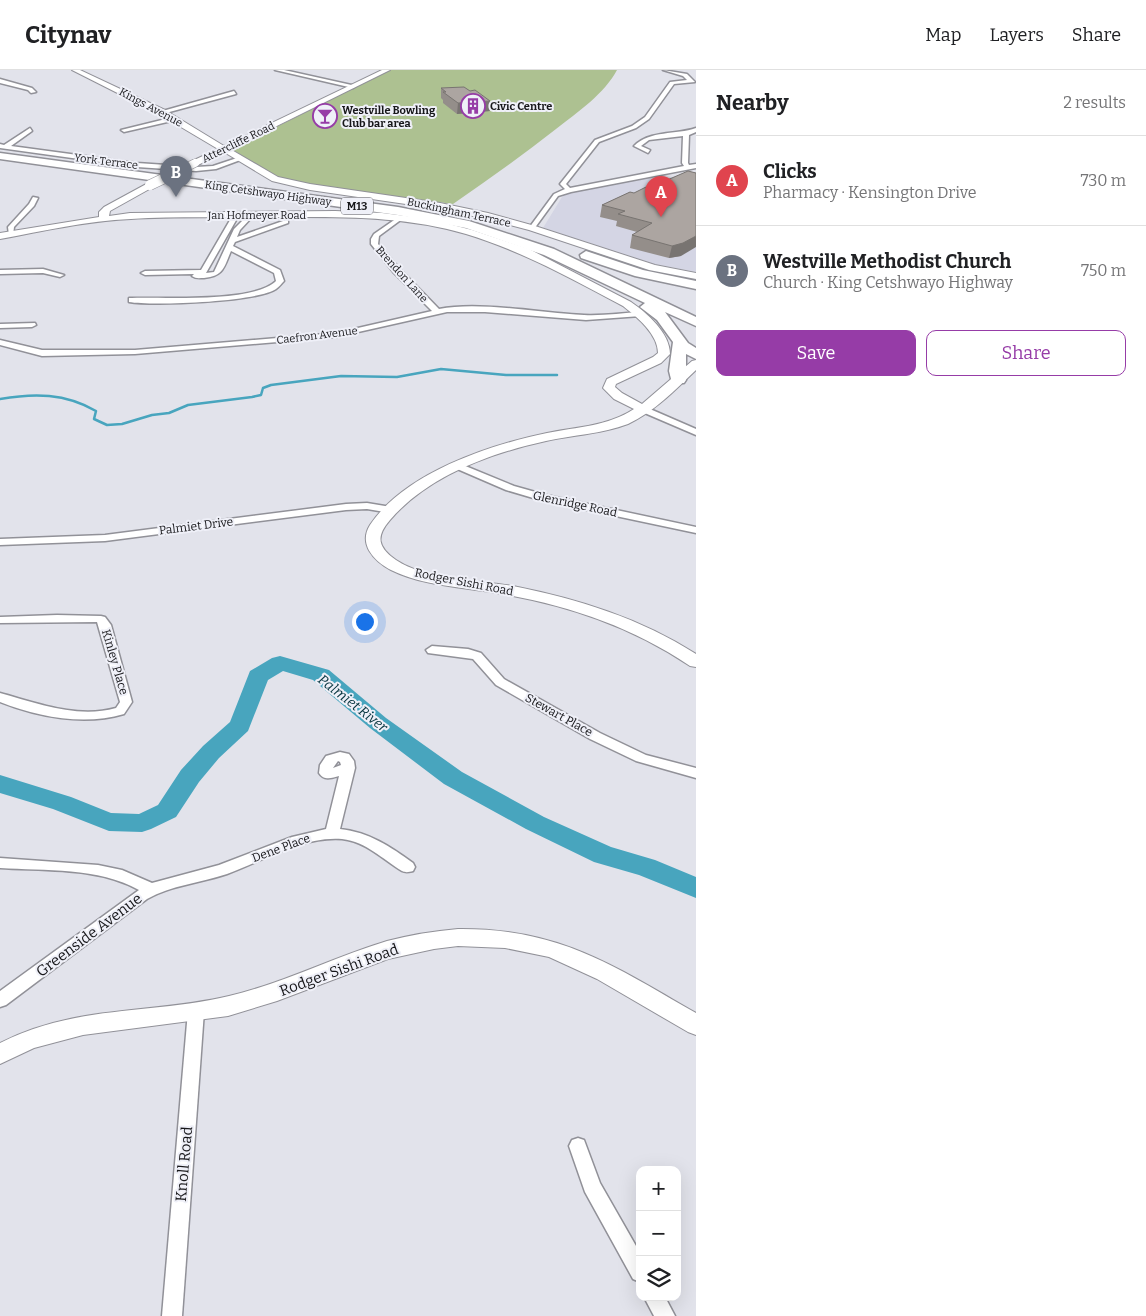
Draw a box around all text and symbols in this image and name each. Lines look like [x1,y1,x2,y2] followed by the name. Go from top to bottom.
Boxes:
[25,21,111,49] text: Citynav
[925,24,961,46] text: Map
[989,24,1044,46] text: Layers
[1072,24,1121,46] text: Share
[117,85,185,130] street label: Kings Avenue
[716,90,789,116] text: Nearby
[460,93,486,119] building icon: Civic Centre
[1063,93,1126,112] text: 2 results
[490,100,552,113] place label: Civic Centre
[312,103,338,129] bar icon: Westville Bowling Club bar area
[342,104,436,130] place label: Westville Bowling Club bar area
[200,119,277,166] street label: Attercliffe Road
[73,151,139,172] street label: York Terrace
[160,156,192,197] pin: B
[763,160,817,183] text: Clicks
[726,171,738,190] text: A
[1080,171,1126,190] text: 730 m
[645,176,677,217] pin: A
[204,178,332,209] street label: King Cetshwayo Highway
[763,183,977,202] text: Pharmacy · Kensington Drive
[406,195,512,230] street label: Buckingham Terrace
[341,198,373,214] road number: M13
[207,209,307,222] street label: Jan Hofmeyer Road
[373,243,430,305] street label: Brendon Lane
[763,250,1011,273] text: Westville Methodist Church
[727,261,737,280] text: B
[1081,261,1126,280] text: 750 m
[763,273,1013,292] text: Church · King Cetshwayo Highway
[276,324,358,347] street label: Caefron Avenue
[716,330,916,376] button: Save
[926,330,1126,376] button: Share
[532,488,618,520] street label: Glenridge Road
[158,514,234,538] street label: Palmiet Drive
[413,566,515,598] street label: Rodger Sishi Road
[352,609,378,635] your location
[99,628,131,696] street label: Kinley Place
[315,671,392,737] water label: Palmiet River
[523,691,595,739] street label: Stewart Place
[250,831,312,865] street label: Dene Place
[33,889,145,981] street label: Greenside Avenue
[277,940,401,1000] street label: Rodger Sishi Road
[172,1126,196,1202] street label: Knoll Road
[636,1166,681,1301] map controls
[636,1166,681,1211] button: +
[636,1211,681,1256] button: −
[636,1256,681,1301] button: layers

